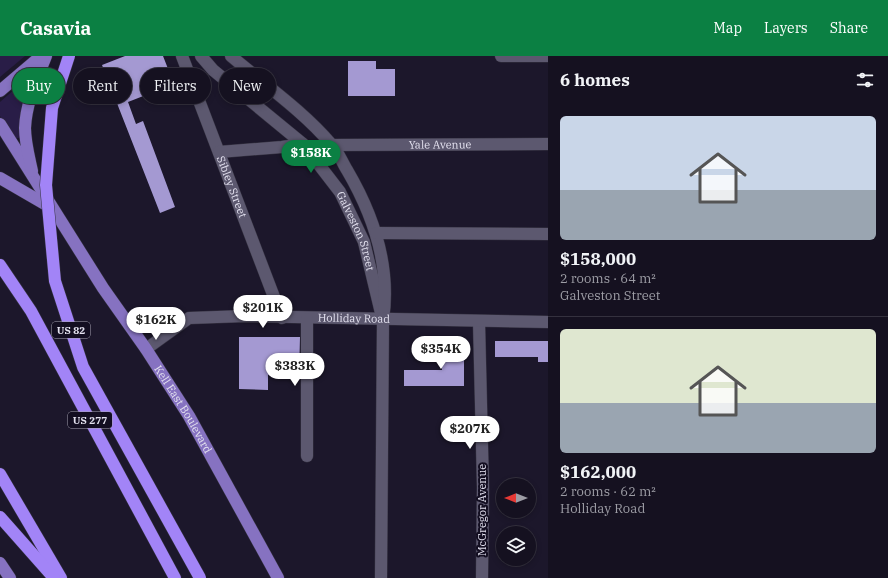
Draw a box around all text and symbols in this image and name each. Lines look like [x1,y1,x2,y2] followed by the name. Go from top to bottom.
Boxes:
[20,16,91,40] text: Casavia
[714,19,742,37] text: Map
[764,19,808,37] text: Layers
[830,19,868,37] text: Share
[12,68,65,104] chip: Buy
[73,68,132,104] chip: Rent
[140,68,211,104] chip: Filters
[219,68,276,104] chip: New
[560,69,630,91] text: 6 homes
[854,69,876,91] icon: filters
[409,137,471,152] street label: Yale Avenue
[283,140,339,174] pin: $158K
[682,142,754,214] icon: home
[290,144,332,161] text: $158K
[214,154,250,220] street label: Sibley Street
[334,189,378,272] street label: Galveston Street
[560,248,636,270] text: $158,000
[560,270,656,287] text: 2 rooms · 64 m²
[560,287,660,304] text: Galveston Street
[235,295,291,329] pin: $201K
[242,299,284,316] text: $201K
[128,307,184,341] pin: $162K
[318,310,391,326] street label: Holliday Road
[135,311,177,328] text: $162K
[52,322,90,338] road number: US 82
[413,336,469,370] pin: $354K
[420,340,462,357] text: $354K
[267,353,323,387] pin: $383K
[682,355,754,427] icon: home
[274,357,316,374] text: $383K
[151,362,215,456] street label: Kell East Boulevard
[68,412,112,428] road number: US 277
[442,416,498,450] pin: $207K
[449,420,491,437] text: $207K
[560,461,636,483] text: $162,000
[475,464,489,556] street label: McGregor Avenue
[496,478,536,518] north arrow
[496,478,536,566] map controls
[560,483,656,500] text: 2 rooms · 62 m²
[560,500,645,517] text: Holliday Road
[496,526,536,566] button: layers

